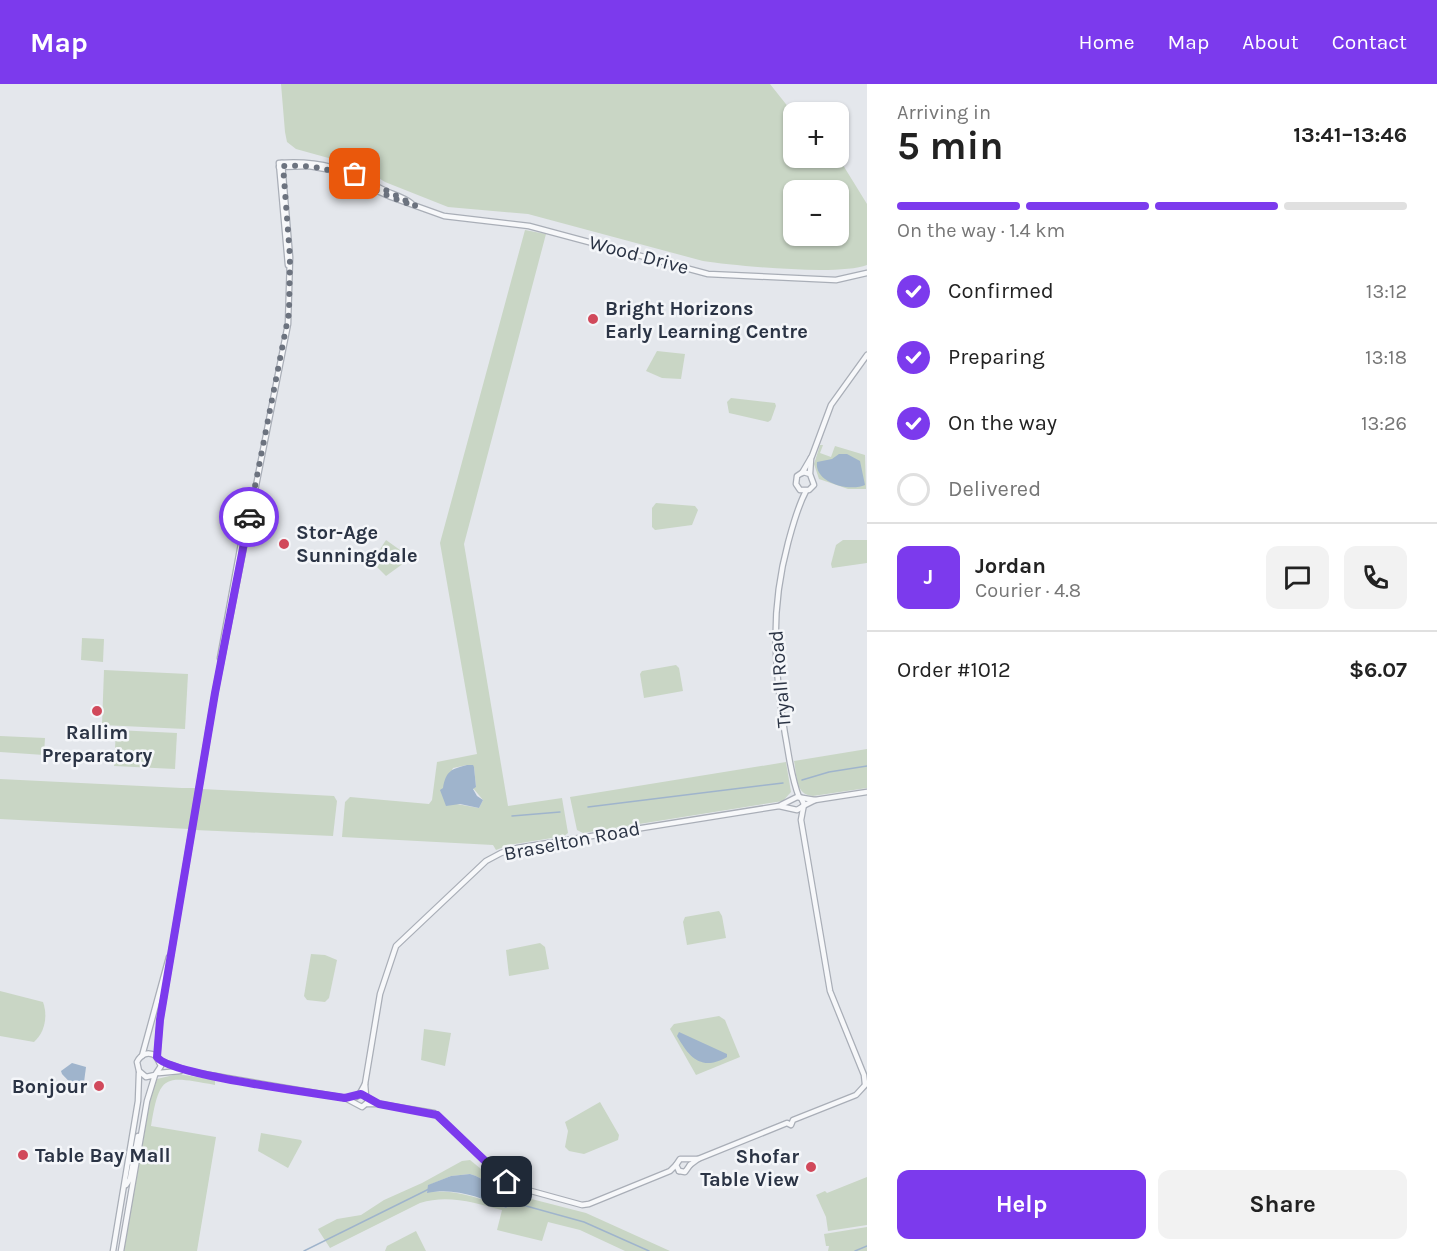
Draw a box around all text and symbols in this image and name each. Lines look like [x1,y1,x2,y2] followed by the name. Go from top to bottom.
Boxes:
[30,26,88,59] text: Map
[1079,30,1135,54] text: Home
[1168,30,1209,54] text: Map
[1242,30,1299,54] text: About
[1332,30,1407,54] text: Contact
[897,101,991,124] text: Arriving in
[783,102,849,246] map controls
[783,102,849,168] button: +
[1293,122,1407,148] text: 13:41–13:46
[897,123,1004,169] text: 5 min
[329,148,380,199] pin
[338,157,371,190] icon: bag
[783,180,849,246] button: −
[897,219,1065,242] text: On the way · 1.4 km
[587,231,691,279] street label: Wood Drive
[897,275,930,308] icon: check
[948,278,1054,304] text: Confirmed
[1366,280,1407,303] text: 13:12
[605,297,808,343] place label: Bright Horizons Early Learning Centre
[586,312,600,326] marker: Bright Horizons Early Learning Centre
[897,341,930,374] icon: check
[948,344,1045,370] text: Preparing
[1365,346,1407,369] text: 13:18
[897,407,930,440] icon: check
[948,410,1057,436] text: On the way
[1361,412,1407,435] text: 13:26
[948,476,1041,502] text: Delivered
[219,487,279,547] courier
[233,501,266,534] icon: car
[296,521,418,567] place label: Stor-Age Sunningdale
[277,537,291,551] marker: Stor-Age Sunningdale
[1266,546,1329,609] button: chat
[1344,546,1407,609] button: phone
[975,553,1046,579] text: Jordan
[924,564,933,590] text: J
[975,579,1081,602] text: Courier · 4.8
[764,629,796,729] street label: Tryall Road
[897,657,1011,683] text: Order #1012
[1349,657,1407,683] text: $6.07
[90,704,104,718] marker: Rallim Preparatory
[42,721,152,767] place label: Rallim Preparatory
[502,817,642,865] street label: Braselton Road
[12,1075,87,1098] place label: Bonjour
[92,1079,106,1093] marker: Bonjour
[35,1144,171,1167] place label: Table Bay Mall
[700,1145,799,1191] place label: Shofar Table View
[16,1148,30,1162] marker: Table Bay Mall
[481,1156,532,1207] pin
[804,1160,818,1174] marker: Shofar Table View
[490,1165,523,1198] icon: home
[897,1170,1146,1239] button: Help
[1158,1170,1407,1239] button: Share

